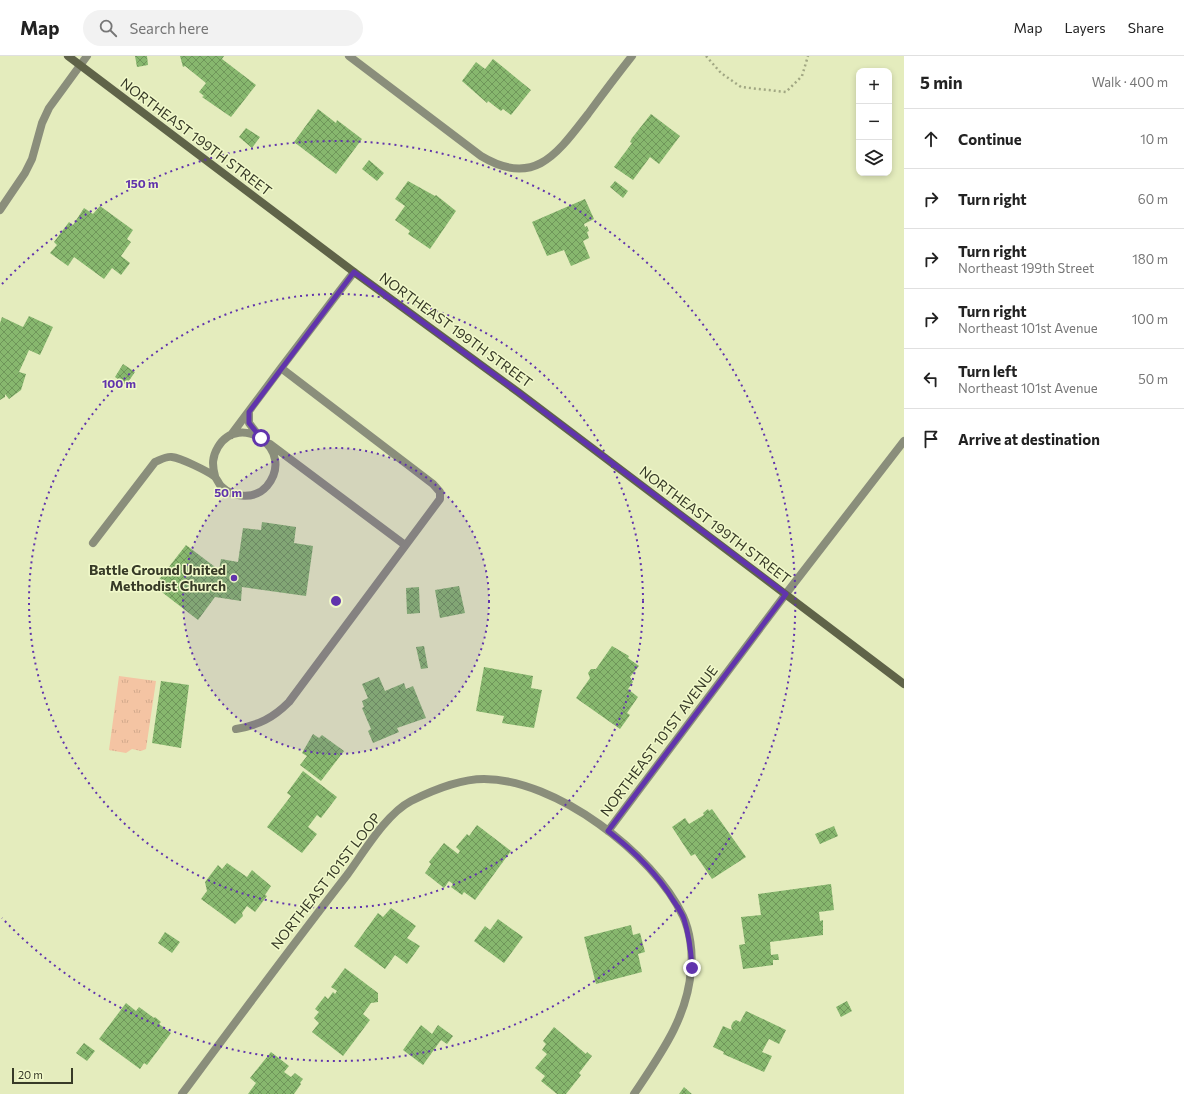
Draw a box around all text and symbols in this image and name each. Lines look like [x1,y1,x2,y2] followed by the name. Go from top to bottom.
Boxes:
[83,10,363,46] search box
[20,16,59,39] text: Map
[97,17,119,39] icon: search
[129,19,209,37] text: Search here
[1014,19,1042,36] text: Map
[1064,19,1106,36] text: Layers
[1128,19,1164,36] text: Share
[856,68,892,176] map controls
[856,68,892,104] button: +
[920,72,963,93] text: 5 min
[117,74,275,199] street label: NORTHEAST 199TH STREET
[1092,74,1168,90] text: Walk · 400 m
[856,104,892,140] button: −
[920,128,942,150] icon: ahead
[958,130,1022,148] text: Continue
[1140,131,1168,147] text: 10 m
[856,140,892,176] button: layers
[125,176,159,190] text: 150 m
[920,188,942,210] icon: right
[958,190,1027,208] text: Turn right
[1138,191,1168,207] text: 60 m
[958,242,1027,260] text: Turn right
[920,248,942,270] icon: right
[1132,251,1168,267] text: 180 m
[958,260,1094,276] text: Northeast 199th Street
[377,268,536,391] street label: NORTHEAST 199TH STREET
[958,302,1027,320] text: Turn right
[920,308,942,330] icon: right
[1132,311,1168,327] text: 100 m
[958,320,1098,336] text: Northeast 101st Avenue
[958,362,1017,380] text: Turn left
[920,368,942,390] icon: left
[1138,371,1168,387] text: 50 m
[102,376,136,390] text: 100 m
[958,380,1098,396] text: Northeast 101st Avenue
[920,428,942,450] icon: arrive
[252,429,270,447] route start
[958,430,1100,448] text: Arrive at destination
[636,462,794,587] street label: NORTHEAST 199TH STREET
[214,485,242,499] text: 50 m
[89,561,226,594] place label: Battle Ground United Methodist Church
[229,573,239,583] marker: Battle Ground United Methodist Church
[329,594,343,608] centre of rings
[596,662,721,820] street label: NORTHEAST 101ST AVENUE
[267,809,384,952] street label: NORTHEAST 101ST LOOP
[683,959,701,977] route end
[12,1066,73,1085] scale bar
[18,1068,43,1081] text: 20 m

